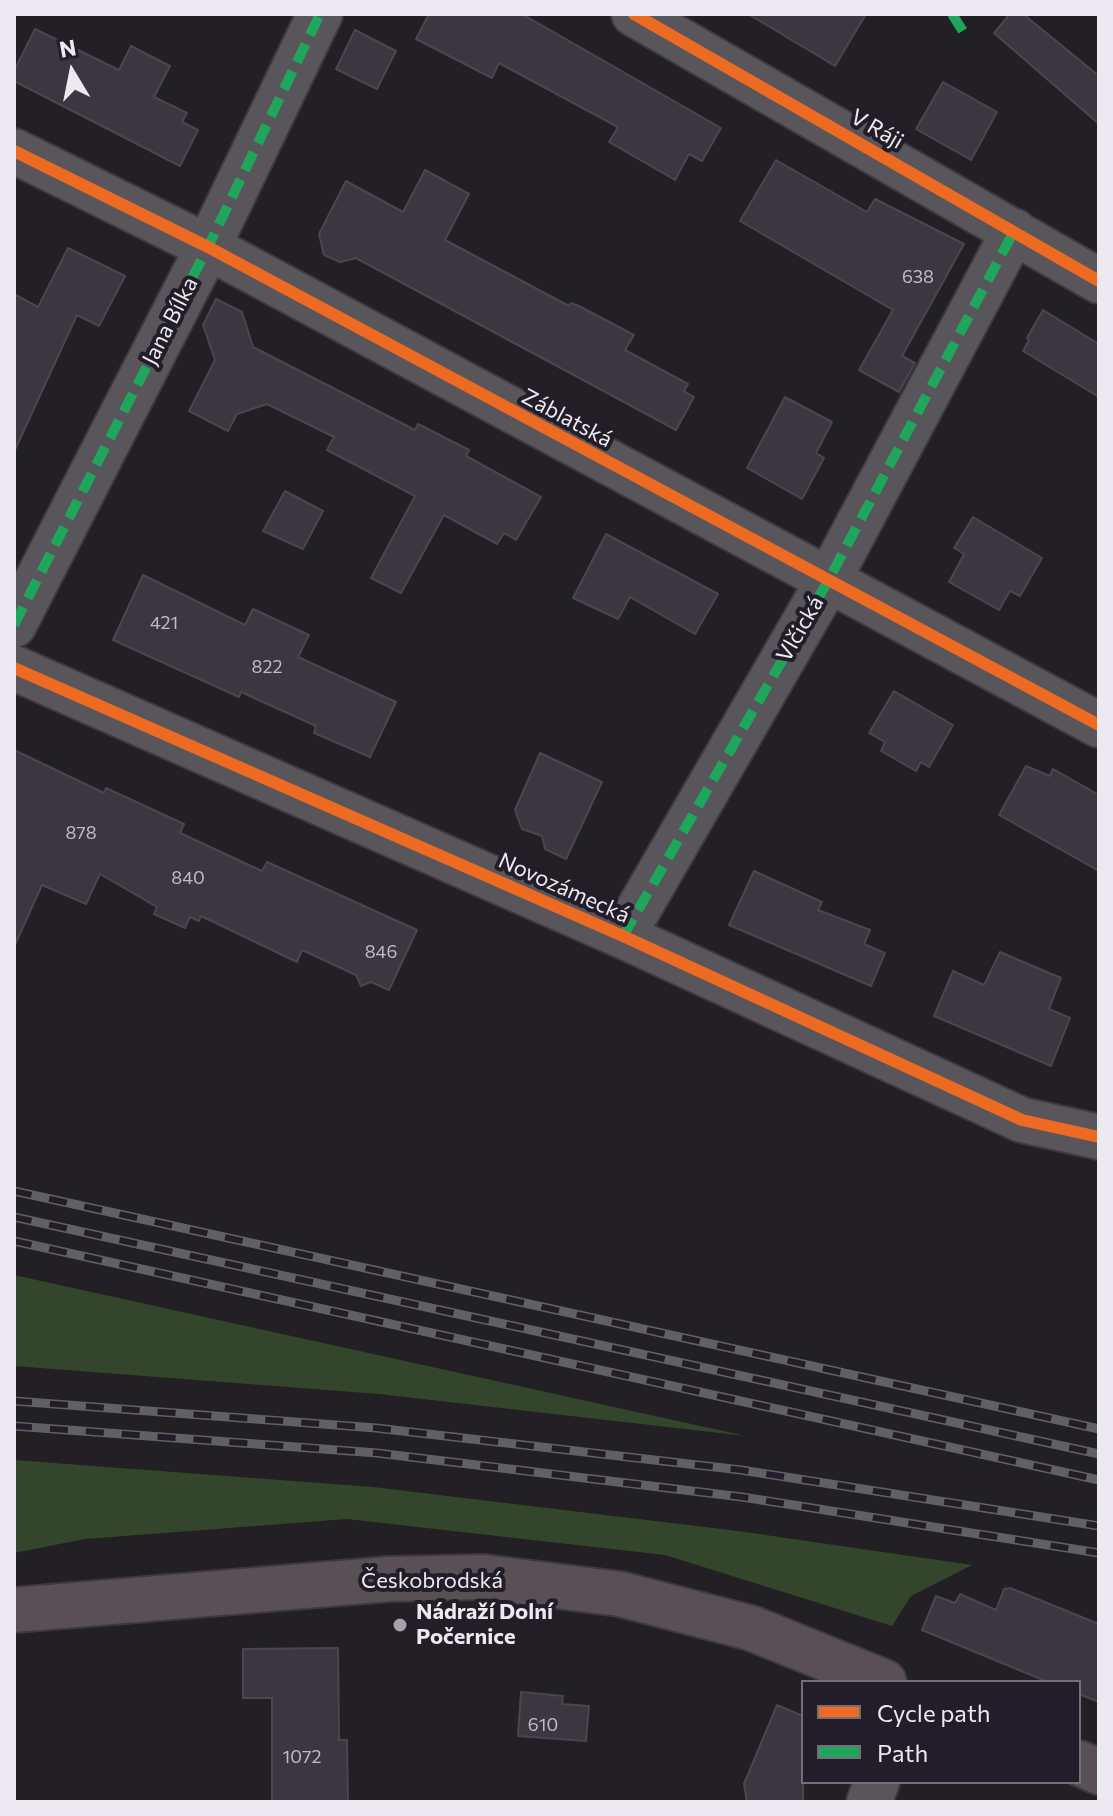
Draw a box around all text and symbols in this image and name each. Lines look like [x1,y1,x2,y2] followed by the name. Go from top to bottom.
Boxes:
[32,32,112,112] north arrow
[57,33,78,63] text: N
[846,103,908,155] street label: V Ráji
[902,266,934,288] house number: 638
[137,273,203,369] street label: Jana Bílka
[517,383,617,453] street label: Záblatská
[771,591,829,667] street label: Vlčická
[150,612,178,634] house number: 421
[252,656,282,678] house number: 822
[65,822,97,844] house number: 878
[494,847,634,929] street label: Novozámecká
[171,867,205,889] house number: 840
[365,941,397,963] house number: 846
[361,1568,503,1594] street label: Českobrodská
[416,1599,553,1650] place label: Nádraží Dolní Počernice
[391,1616,409,1634] marker: Nádraží Dolní Počernice
[801,1680,1081,1784] legend
[877,1698,991,1727] text: Cycle path
[528,1714,558,1736] house number: 610
[877,1738,928,1767] text: Path
[283,1746,321,1768] house number: 1072

